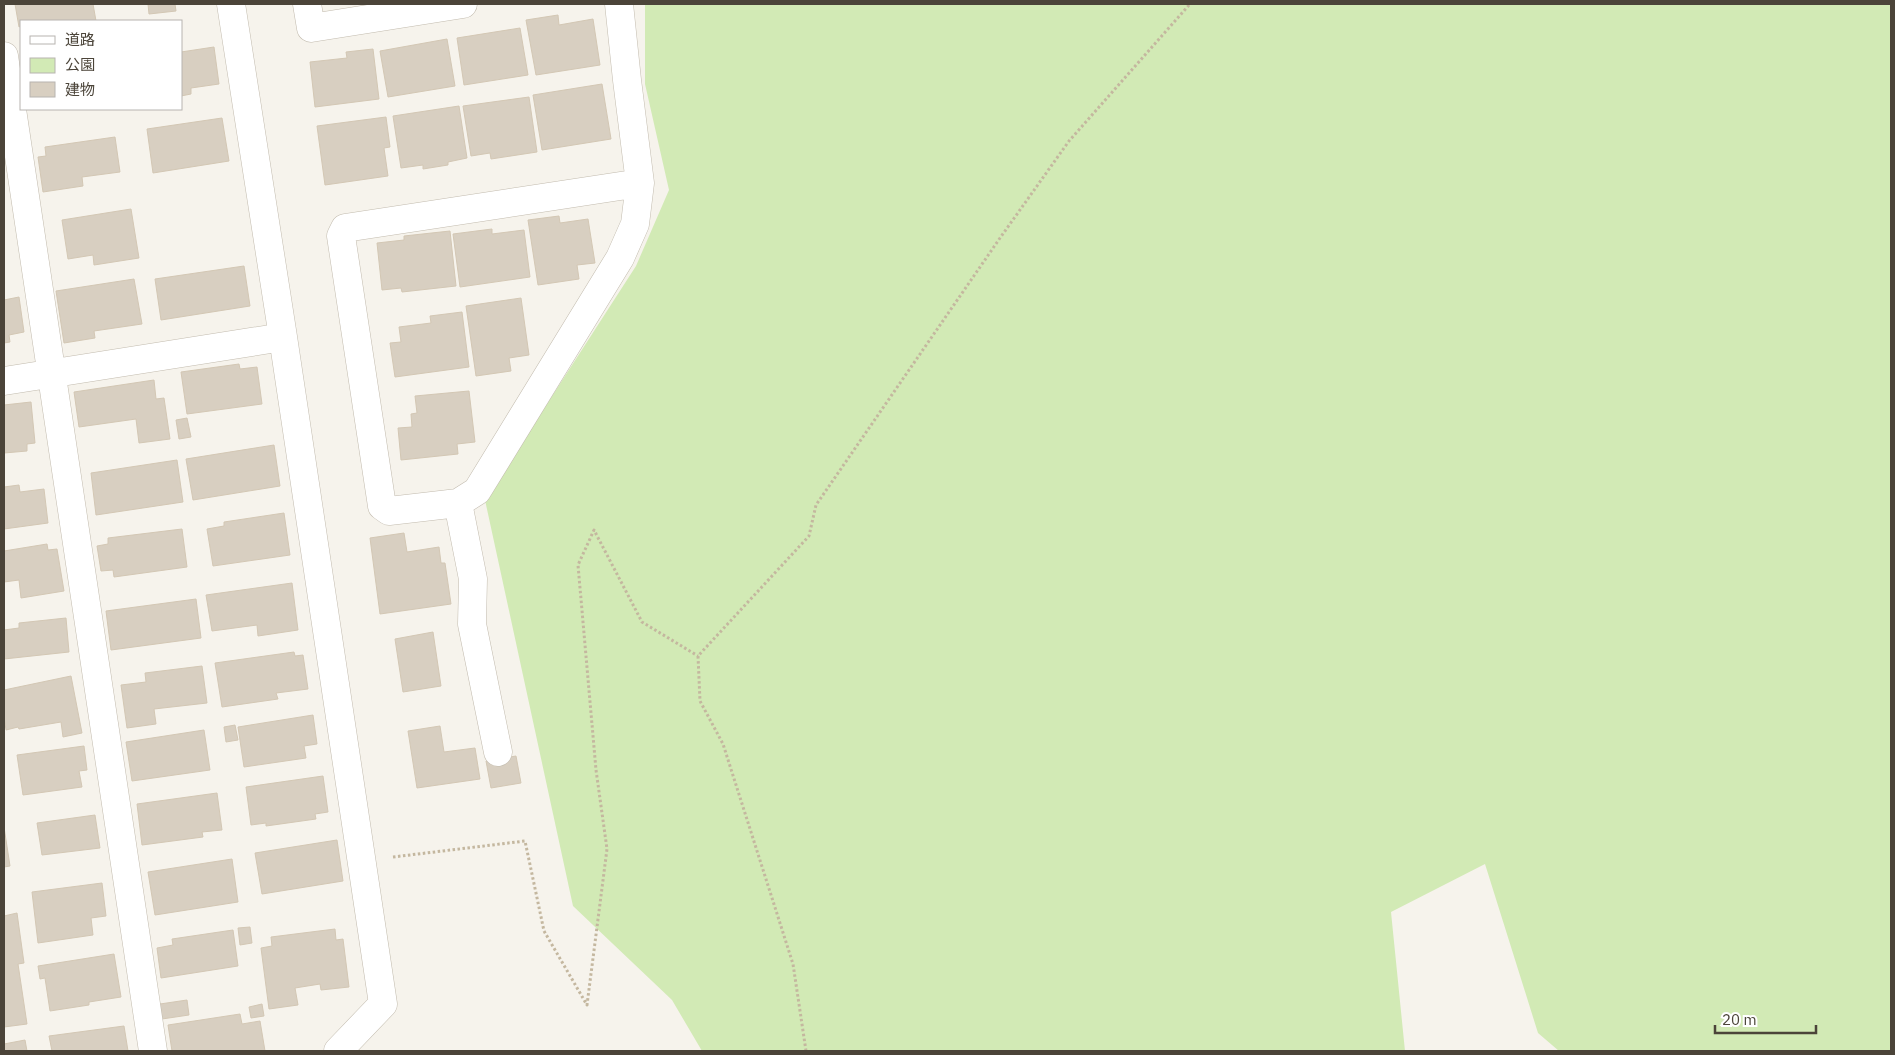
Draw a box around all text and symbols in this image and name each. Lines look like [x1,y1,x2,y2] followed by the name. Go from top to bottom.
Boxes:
[20,20,182,110] legend
[65,30,95,49] text: 道路
[65,55,95,74] text: 公園
[65,80,95,99] text: 建物
[1715,1002,1816,1034] scale bar
[1722,1010,1757,1029] text: 20 m

